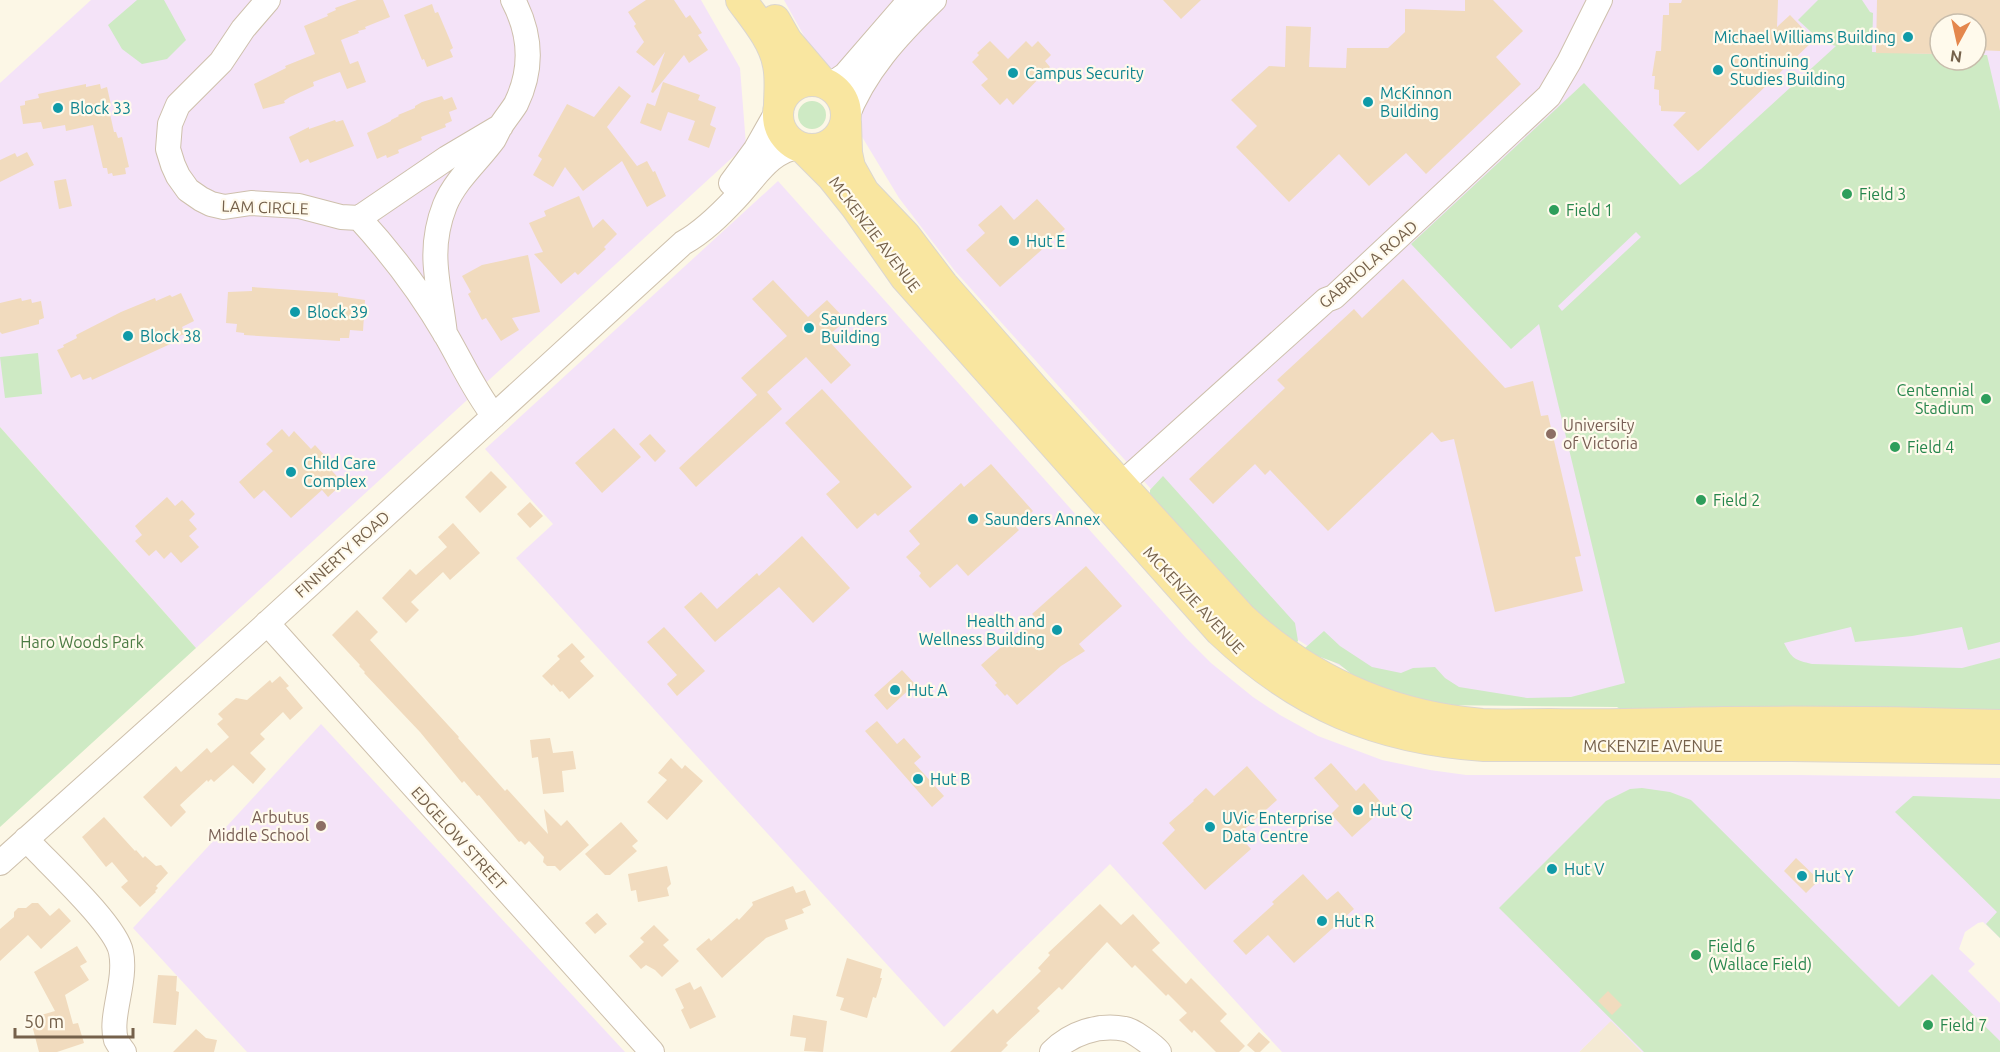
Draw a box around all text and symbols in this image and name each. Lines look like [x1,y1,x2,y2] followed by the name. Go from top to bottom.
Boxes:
[1928,12,1988,72] north arrow
[1714,28,1896,46] place label: Michael Williams Building
[1901,30,1915,44] marker: Michael Williams Building
[1949,47,1963,67] text: N
[1730,52,1845,88] place label: Continuing Studies Building
[1711,63,1725,77] marker: Continuing Studies Building
[1025,64,1144,82] place label: Campus Security
[1006,66,1020,80] marker: Campus Security
[1380,84,1452,120] place label: McKinnon Building
[1361,95,1375,109] marker: McKinnon Building
[70,99,131,117] place label: Block 33
[51,101,65,115] marker: Block 33
[826,173,924,295] street label: MCKENZIE AVENUE
[1859,185,1906,203] place label: Field 3
[1840,187,1854,201] marker: Field 3
[221,196,309,218] street label: LAM CIRCLE
[1566,201,1613,219] place label: Field 1
[1547,203,1561,217] marker: Field 1
[1315,216,1421,312] street label: GABRIOLA ROAD
[1026,232,1065,250] place label: Hut E
[1007,234,1021,248] marker: Hut E
[307,303,368,321] place label: Block 39
[288,305,302,319] marker: Block 39
[821,310,887,346] place label: Saunders Building
[802,321,816,335] marker: Saunders Building
[140,327,201,345] place label: Block 38
[121,329,135,343] marker: Block 38
[1897,381,1974,417] place label: Centennial Stadium
[1979,392,1993,406] marker: Centennial Stadium
[1563,416,1638,452] place label: University of Victoria
[1544,427,1558,441] marker: University of Victoria
[1907,438,1954,456] place label: Field 4
[1888,440,1902,454] marker: Field 4
[303,454,376,490] place label: Child Care Complex
[284,465,298,479] marker: Child Care Complex
[1713,491,1760,509] place label: Field 2
[1694,493,1708,507] marker: Field 2
[291,507,393,601] street label: FINNERTY ROAD
[985,510,1100,528] place label: Saunders Annex
[966,512,980,526] marker: Saunders Annex
[1140,543,1248,657] street label: MCKENZIE AVENUE
[919,612,1045,648] place label: Health and Wellness Building
[1050,623,1064,637] marker: Health and Wellness Building
[20,633,144,651] park label: Haro Woods Park
[907,681,948,699] place label: Hut A
[888,683,902,697] marker: Hut A
[1583,737,1723,755] street label: MCKENZIE AVENUE
[930,770,970,788] place label: Hut B
[911,772,925,786] marker: Hut B
[408,783,510,893] street label: EDGELOW STREET
[1370,801,1413,819] place label: Hut Q
[1351,803,1365,817] marker: Hut Q
[208,808,309,844] place label: Arbutus Middle School
[1222,809,1333,845] place label: UVic Enterprise Data Centre
[314,819,328,833] marker: Arbutus Middle School
[1203,820,1217,834] marker: UVic Enterprise Data Centre
[1564,860,1604,878] place label: Hut V
[1545,862,1559,876] marker: Hut V
[1814,867,1854,885] place label: Hut Y
[1795,869,1809,883] marker: Hut Y
[1334,912,1374,930] place label: Hut R
[1315,914,1329,928] marker: Hut R
[1708,937,1812,974] place label: Field 6 (Wallace Field)
[1689,948,1703,962] marker: Field 6 (Wallace Field)
[15,1001,134,1039] scale bar
[24,1011,64,1031] text: 50 m
[1940,1016,1987,1034] place label: Field 7
[1921,1018,1935,1032] marker: Field 7

